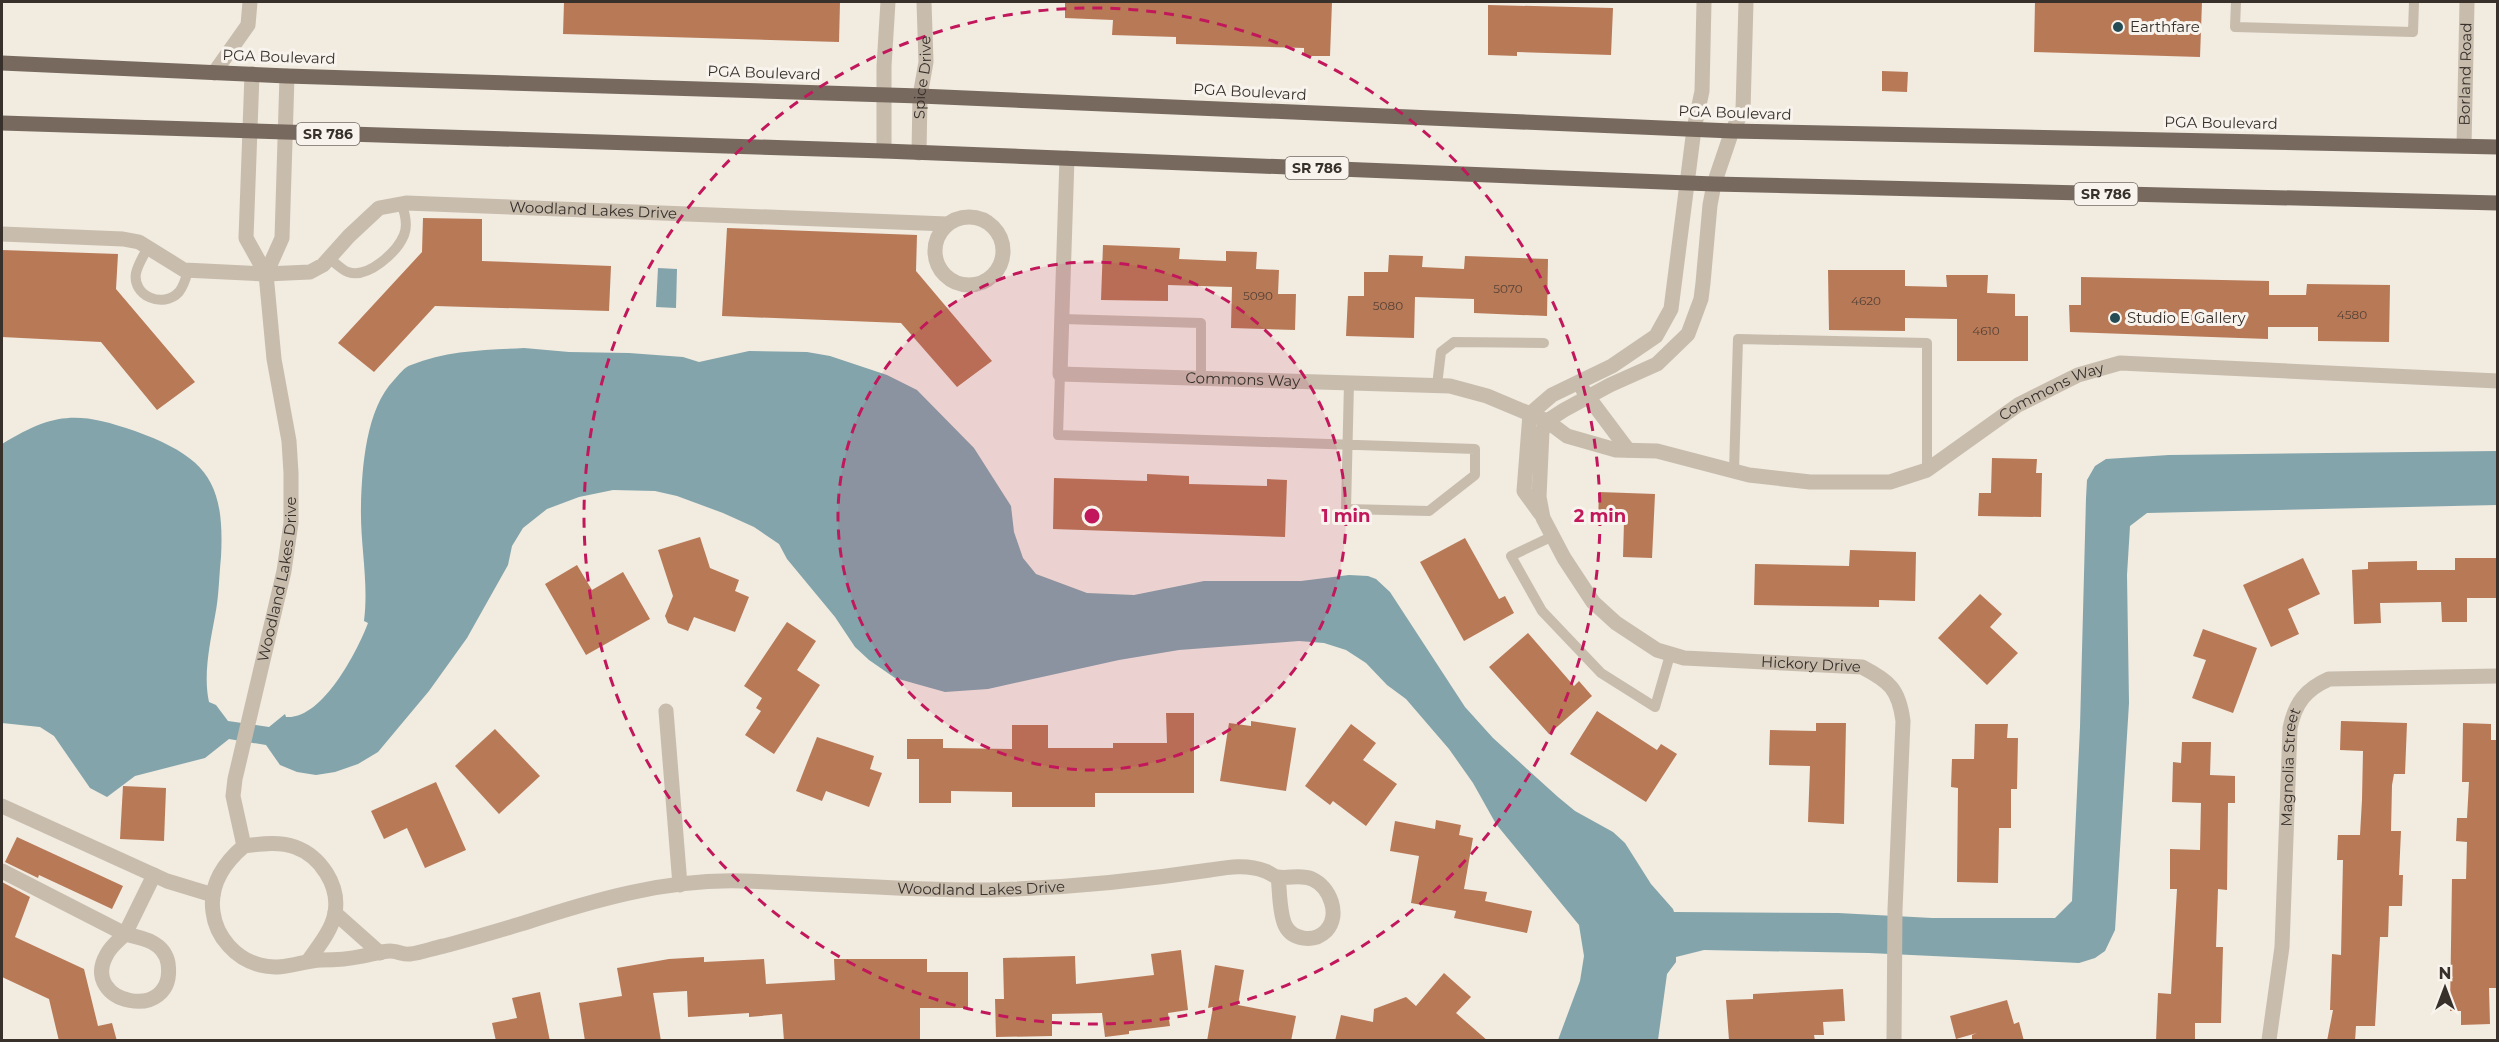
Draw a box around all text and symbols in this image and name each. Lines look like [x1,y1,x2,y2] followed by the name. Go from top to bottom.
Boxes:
[2130,17,2200,36] place label: Earthfare
[2111,20,2125,34] marker: Earthfare
[2454,22,2476,126] street label: Borland Road
[910,35,935,119] street label: Spice Drive
[222,45,336,68] street label: PGA Boulevard
[707,61,821,84] street label: PGA Boulevard
[1193,79,1307,104] street label: PGA Boulevard
[1678,101,1792,124] street label: PGA Boulevard
[2164,112,2278,133] street label: PGA Boulevard
[296,123,360,145] road number: SR 786
[1286,157,1348,179] road number: SR 786
[2074,183,2138,205] road number: SR 786
[509,197,677,223] street label: Woodland Lakes Drive
[1493,281,1523,296] house number: 5070
[1243,288,1273,303] house number: 5090
[1851,293,1881,308] house number: 4620
[1373,298,1403,313] house number: 5080
[2337,307,2367,322] house number: 4580
[2127,308,2246,327] place label: Studio E Gallery
[2108,311,2122,325] marker: Studio E Gallery
[1972,323,2000,338] house number: 4610
[1995,358,2107,425] street label: Commons Way
[1185,368,1301,390] street label: Commons Way
[253,497,300,664] street label: Woodland Lakes Drive
[1322,505,1370,527] text: 1 min
[1574,505,1626,527] text: 2 min
[1082,506,1102,526] centre of rings
[1761,652,1861,676] street label: Hickory Drive
[2276,705,2304,827] street label: Magnolia Street
[897,876,1066,899] street label: Woodland Lakes Drive
[2415,958,2475,1018] north arrow
[2439,964,2451,983] text: N

